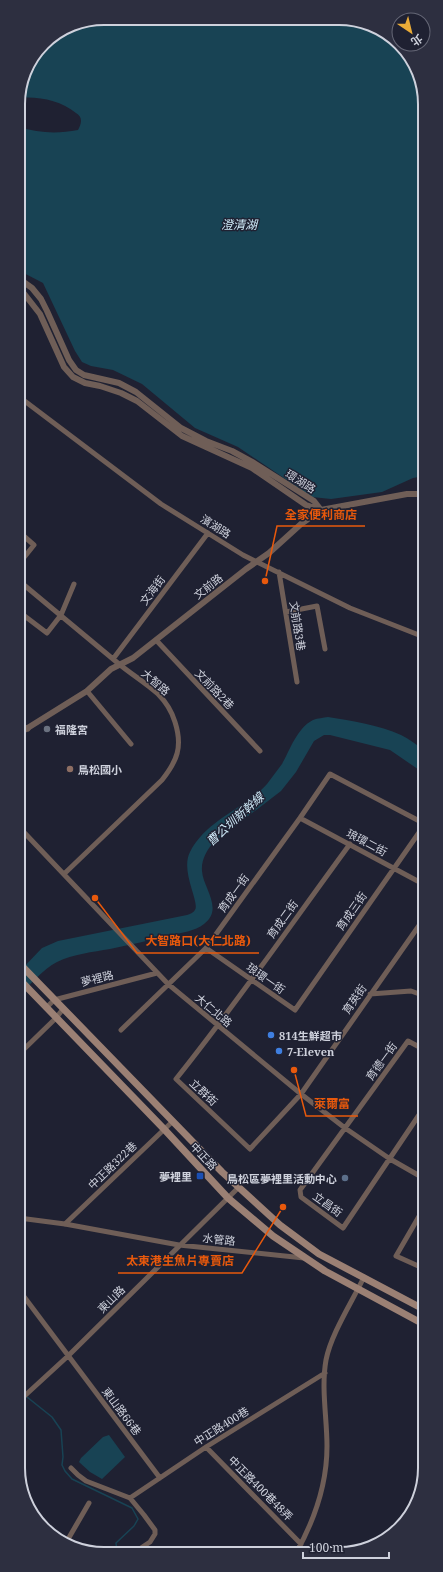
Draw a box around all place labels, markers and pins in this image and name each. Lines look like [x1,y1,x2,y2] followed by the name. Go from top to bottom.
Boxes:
[277,502,365,526] callout: 全家便利商店
[55,722,88,737] place label: 福隆宮
[42,724,52,734] marker: 福隆宮
[78,762,122,777] place label: 鳥松國小
[65,764,75,774] marker: 鳥松國小
[137,929,259,953] callout: 大智路口(大仁北路)
[279,1028,342,1043] place label: 814生鮮超市
[266,1030,276,1040] marker: 814生鮮超市
[287,1044,335,1059] place label: 7-Eleven
[274,1046,284,1056] marker: 7-Eleven
[306,1092,358,1116] callout: 萊爾富
[159,1169,192,1184] place label: 夢裡里
[195,1171,205,1181] marker: 夢裡里
[227,1171,337,1186] place label: 鳥松區夢裡里活動中心
[340,1173,350,1183] marker: 鳥松區夢裡里活動中心
[118,1249,242,1273] callout: 太東港生魚片專賣店

